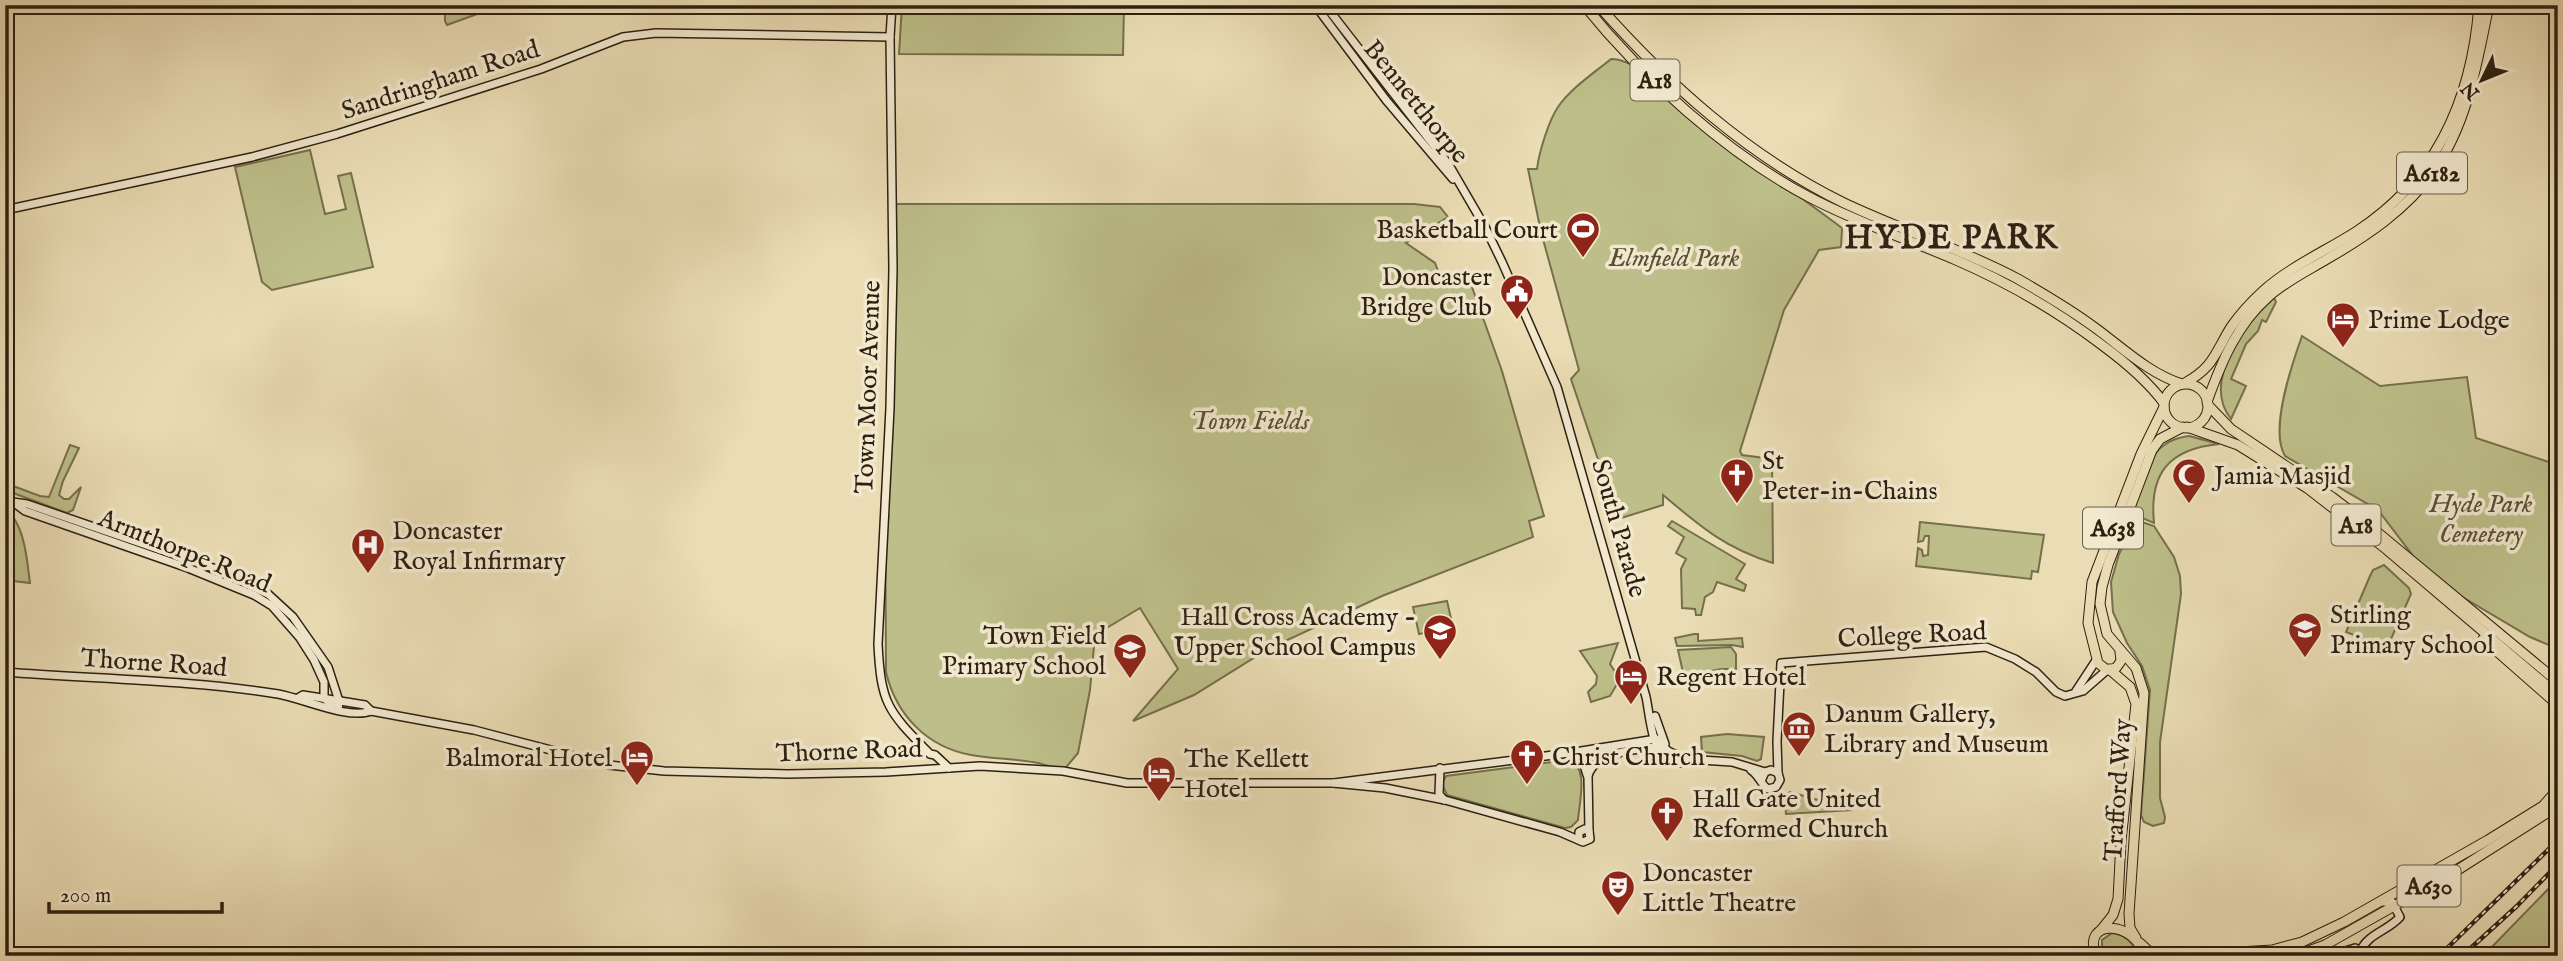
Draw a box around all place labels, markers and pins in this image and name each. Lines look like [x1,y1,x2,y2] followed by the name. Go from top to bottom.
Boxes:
[1564,210,1602,259] sports icon: Basketball Court
[1376,214,1558,247] place label: Basketball Court
[1360,261,1492,324] place label: Doncaster Bridge Club
[1498,272,1536,321] public building icon: Doncaster Bridge Club
[2324,300,2362,349] hotel icon: Prime Lodge
[2368,304,2510,337] place label: Prime Lodge
[1762,445,1938,508] place label: St Peter-in-Chains
[1718,456,1756,505] church icon: St Peter-in-Chains
[2170,456,2208,505] mosque icon: Jamia Masjid
[2211,460,2351,493] place label: Jamia Masjid
[392,515,566,578] place label: Doncaster Royal Infirmary
[349,526,387,575] hospital icon: Doncaster Royal Infirmary
[2330,599,2495,662] place label: Stirling Primary School
[1174,601,1416,664] place label: Hall Cross Academy - Upper School Campus
[2286,610,2324,659] school or university icon: Stirling Primary School
[1421,612,1459,661] school or university icon: Hall Cross Academy - Upper School Campus
[942,620,1107,683] place label: Town Field Primary School
[1111,631,1149,680] school or university icon: Town Field Primary School
[1612,657,1650,706] hotel icon: Regent Hotel
[1656,661,1807,694] place label: Regent Hotel
[1824,698,2049,761] place label: Danum Gallery, Library and Museum
[1780,709,1818,758] museum icon: Danum Gallery, Library and Museum
[1508,737,1546,786] church icon: Christ Church
[618,738,656,787] hotel icon: Balmoral Hotel
[1552,741,1705,774] place label: Christ Church
[445,742,613,775] place label: Balmoral Hotel
[1184,743,1309,806] place label: The Kellett Hotel
[1140,754,1178,803] hotel icon: The Kellett Hotel
[1692,783,1888,846] place label: Hall Gate United Reformed Church
[1648,794,1686,843] church icon: Hall Gate United Reformed Church
[1642,857,1796,920] place label: Doncaster Little Theatre
[1599,868,1637,917] theatre icon: Doncaster Little Theatre

